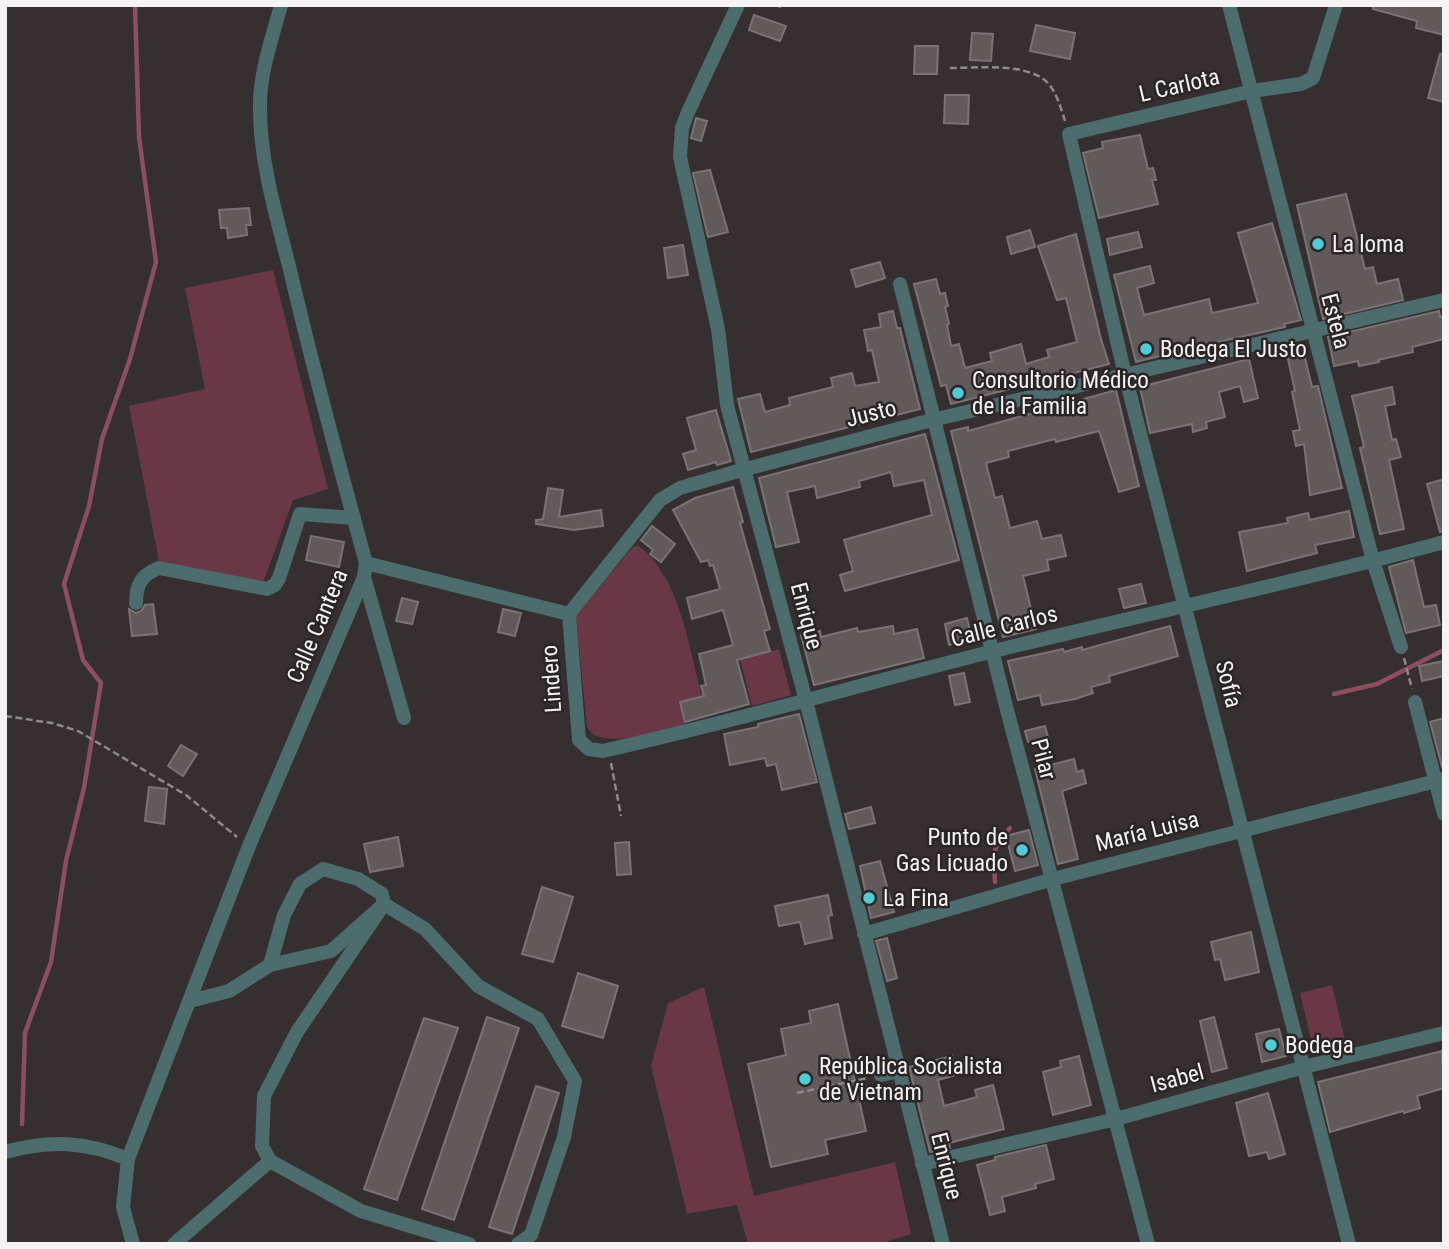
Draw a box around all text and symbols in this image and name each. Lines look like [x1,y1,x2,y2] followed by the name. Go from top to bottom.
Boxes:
[1136,63,1222,108] street label: L Carlota
[1332,231,1404,258] place label: La loma
[1310,236,1326,252] marker: La loma
[1315,291,1356,352] street label: Estela
[1160,336,1307,363] place label: Bodega El Justo
[1138,341,1154,357] marker: Bodega El Justo
[972,367,1149,420] place label: Consultorio Médico de la Familia
[950,385,966,401] marker: Consultorio Médico de la Familia
[843,394,899,433] street label: Justo
[281,565,354,687] street label: Calle Cantera
[785,580,828,653] street label: Enrique
[948,600,1060,653] street label: Calle Carlos
[536,644,567,714] street label: Lindero
[1210,658,1247,710] street label: Sofía
[1025,736,1062,783] street label: Pilar
[1093,806,1202,857] street label: María Luisa
[896,824,1008,877] place label: Punto de Gas Licuado
[1014,842,1030,858] marker: Punto de Gas Licuado
[883,885,949,912] place label: La Fina
[861,890,877,906] marker: La Fina
[1285,1032,1354,1059] place label: Bodega
[1263,1037,1279,1053] marker: Bodega
[819,1053,1003,1106] place label: República Socialista de Vietnam
[1147,1058,1207,1099] street label: Isabel
[797,1071,813,1087] marker: República Socialista de Vietnam
[925,1130,968,1203] street label: Enrique

